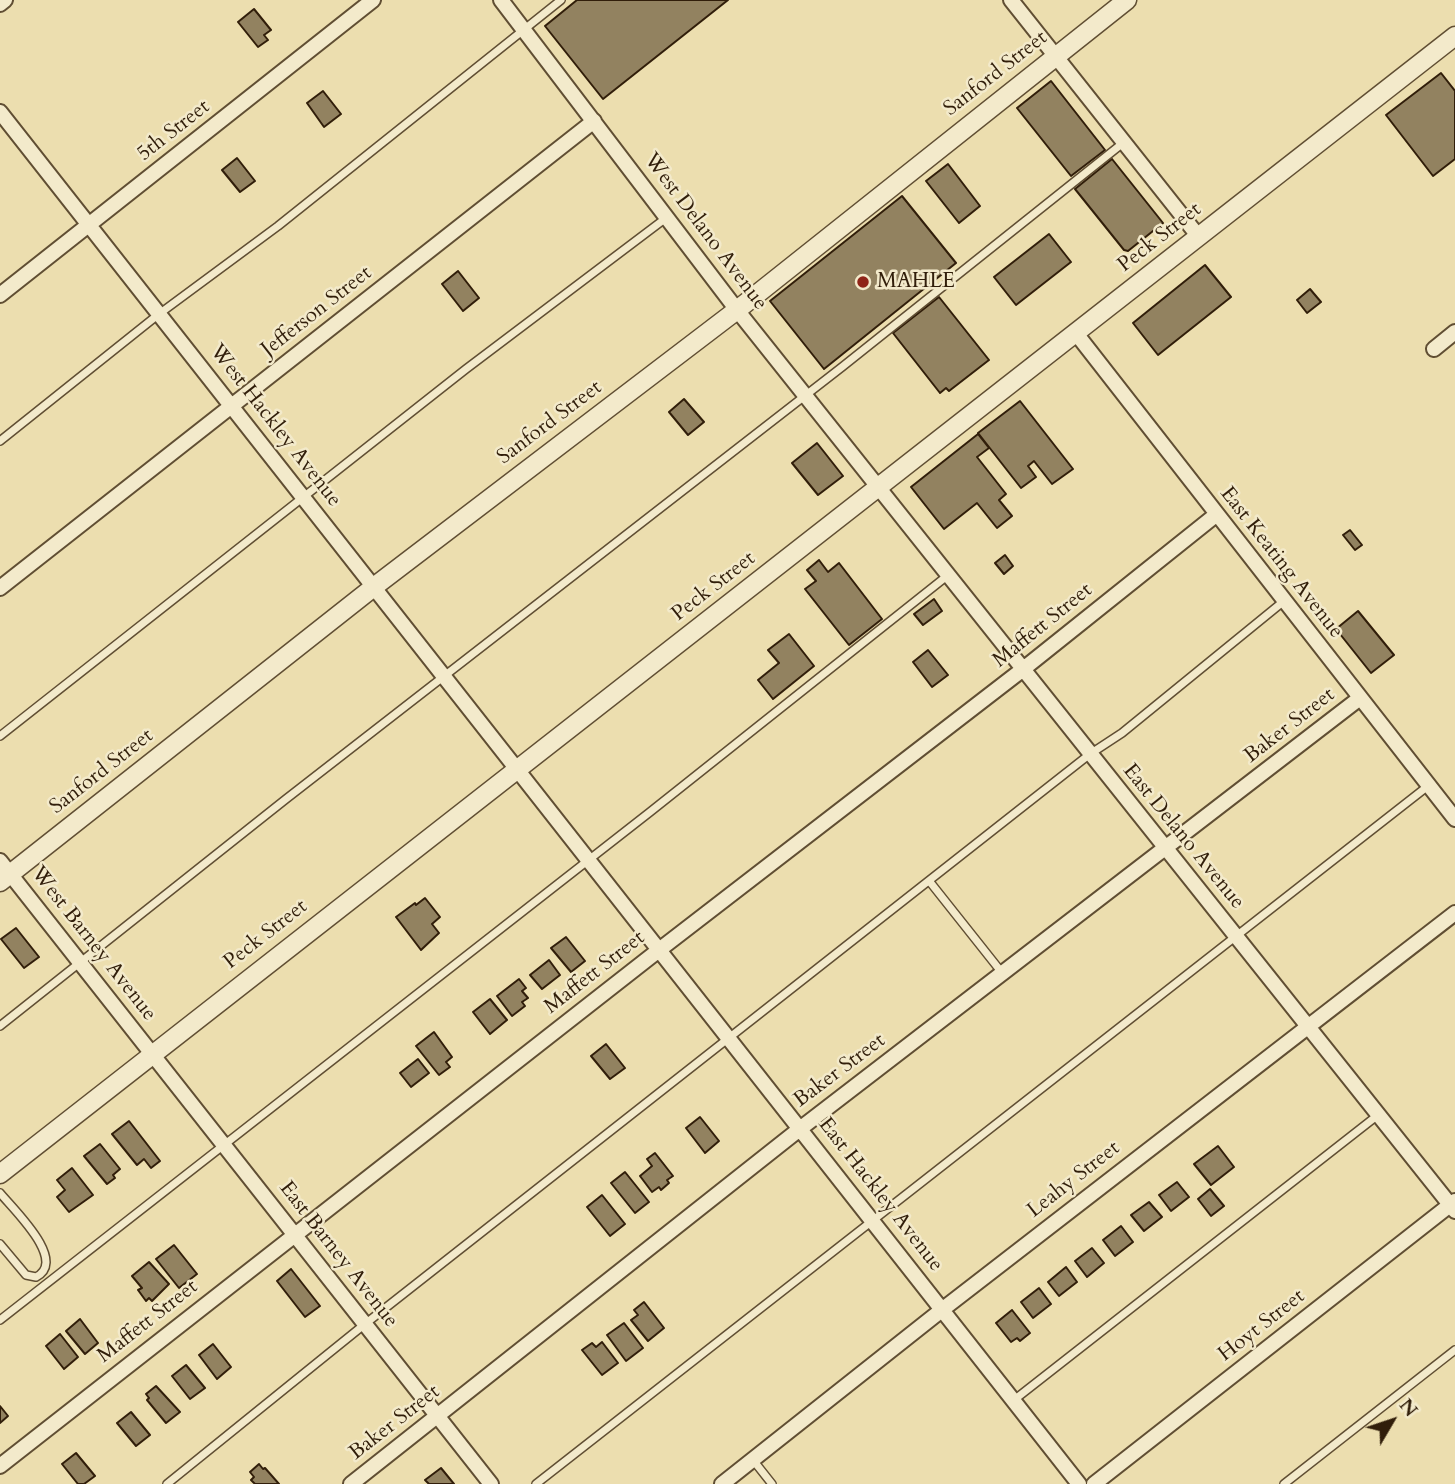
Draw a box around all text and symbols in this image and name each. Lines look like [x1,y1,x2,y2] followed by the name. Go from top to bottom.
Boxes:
[939,26,1053,122] street label: Sanford Street
[133,95,215,167] street label: 5th Street
[638,149,772,315] street label: West Delano Avenue
[1113,198,1207,278] street label: Peck Street
[257,261,377,363] street label: Jefferson Street
[877,269,955,295] place label: MAHLE
[855,274,871,290] marker: MAHLE
[204,340,346,512] street label: West Hackley Avenue
[493,376,607,470] street label: Sanford Street
[1214,482,1348,644] street label: East Keating Avenue
[667,547,761,627] street label: Peck Street
[988,578,1098,674] street label: Maffett Street
[1240,683,1340,769] street label: Baker Street
[45,724,159,820] street label: Sanford Street
[1117,759,1249,915] street label: East Delano Avenue
[25,862,161,1026] street label: West Barney Avenue
[219,895,313,975] street label: Peck Street
[540,926,650,1020] street label: Maffett Street
[789,1028,891,1114] street label: Baker Street
[812,1113,948,1277] street label: East Hackley Avenue
[1023,1136,1125,1224] street label: Leahy Street
[273,1177,403,1333] street label: East Barney Avenue
[93,1275,203,1369] street label: Maffett Street
[1214,1284,1310,1368] street label: Hoyt Street
[345,1380,445,1466] street label: Baker Street
[1357,1386,1427,1456] north arrow
[1393,1393,1424,1422] text: N

